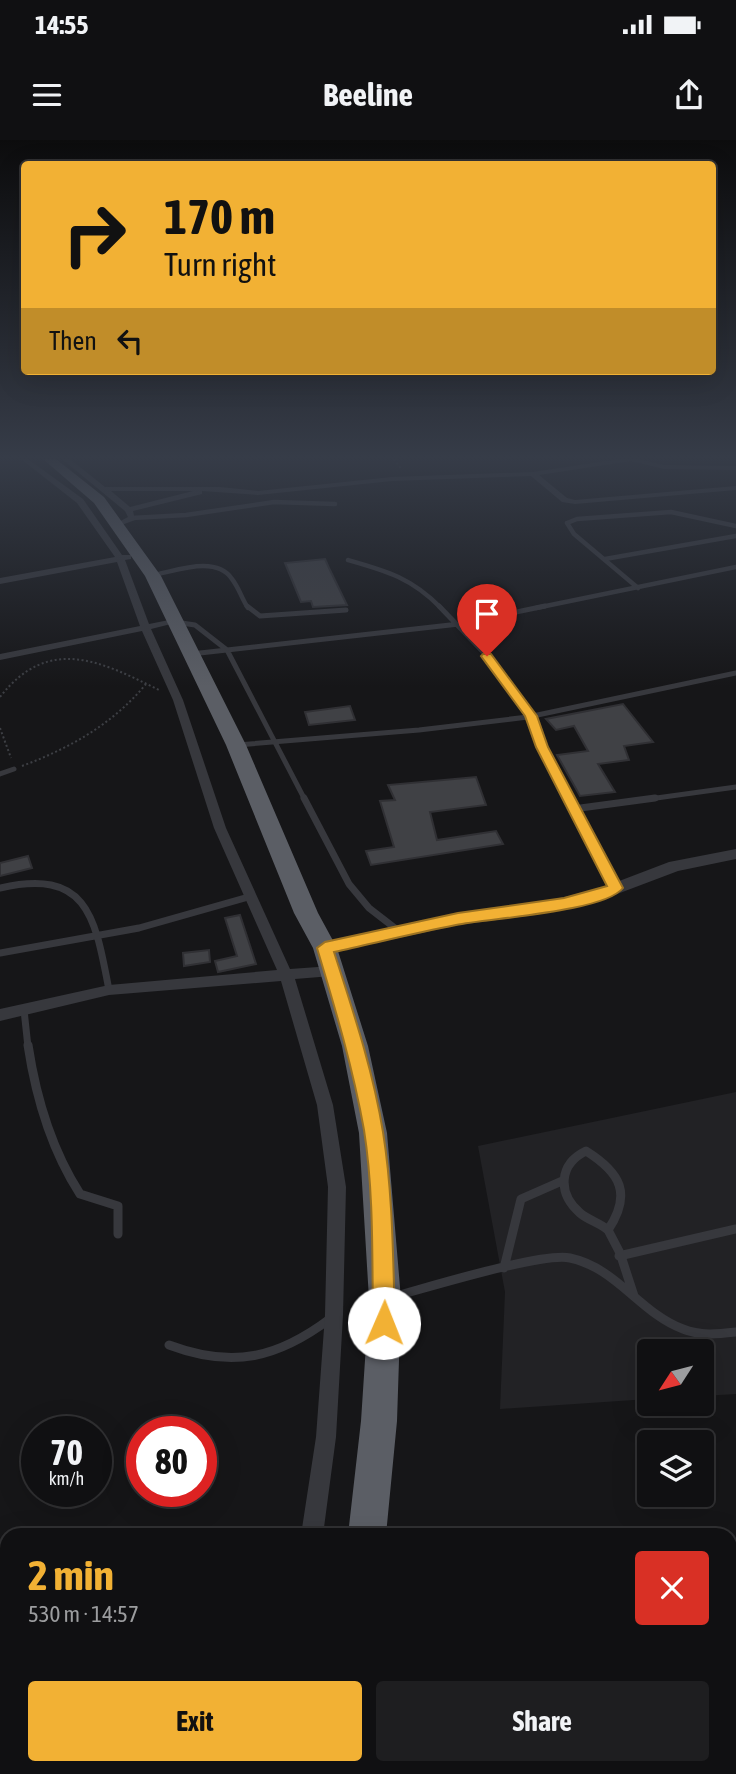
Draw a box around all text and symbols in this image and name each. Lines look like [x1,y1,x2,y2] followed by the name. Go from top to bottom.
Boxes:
[35,10,89,40] text: 14:55
[28,76,66,114] icon: menu
[323,76,413,113] text: Beeline
[670,76,708,114] icon: share
[164,188,275,244] text: 170 m
[49,189,140,280] icon: right
[164,246,277,283] text: Turn right
[111,322,149,360] icon: left
[49,326,97,356] text: Then
[457,584,517,656] pin
[468,595,506,633] icon: arrive
[347,1286,421,1360] position arrow
[637,1339,714,1416] north arrow
[637,1339,714,1507] map controls
[126,1416,217,1507] speed limit sign: 80
[637,1430,714,1507] button: layers
[50,1432,83,1472] text: 70
[49,1468,84,1489] text: km/h
[28,1551,114,1599] text: 2 min
[635,1551,709,1625] button: close
[28,1601,139,1627] text: 530 m · 14:57
[28,1681,362,1761] button: Exit
[376,1681,709,1761] button: Share

